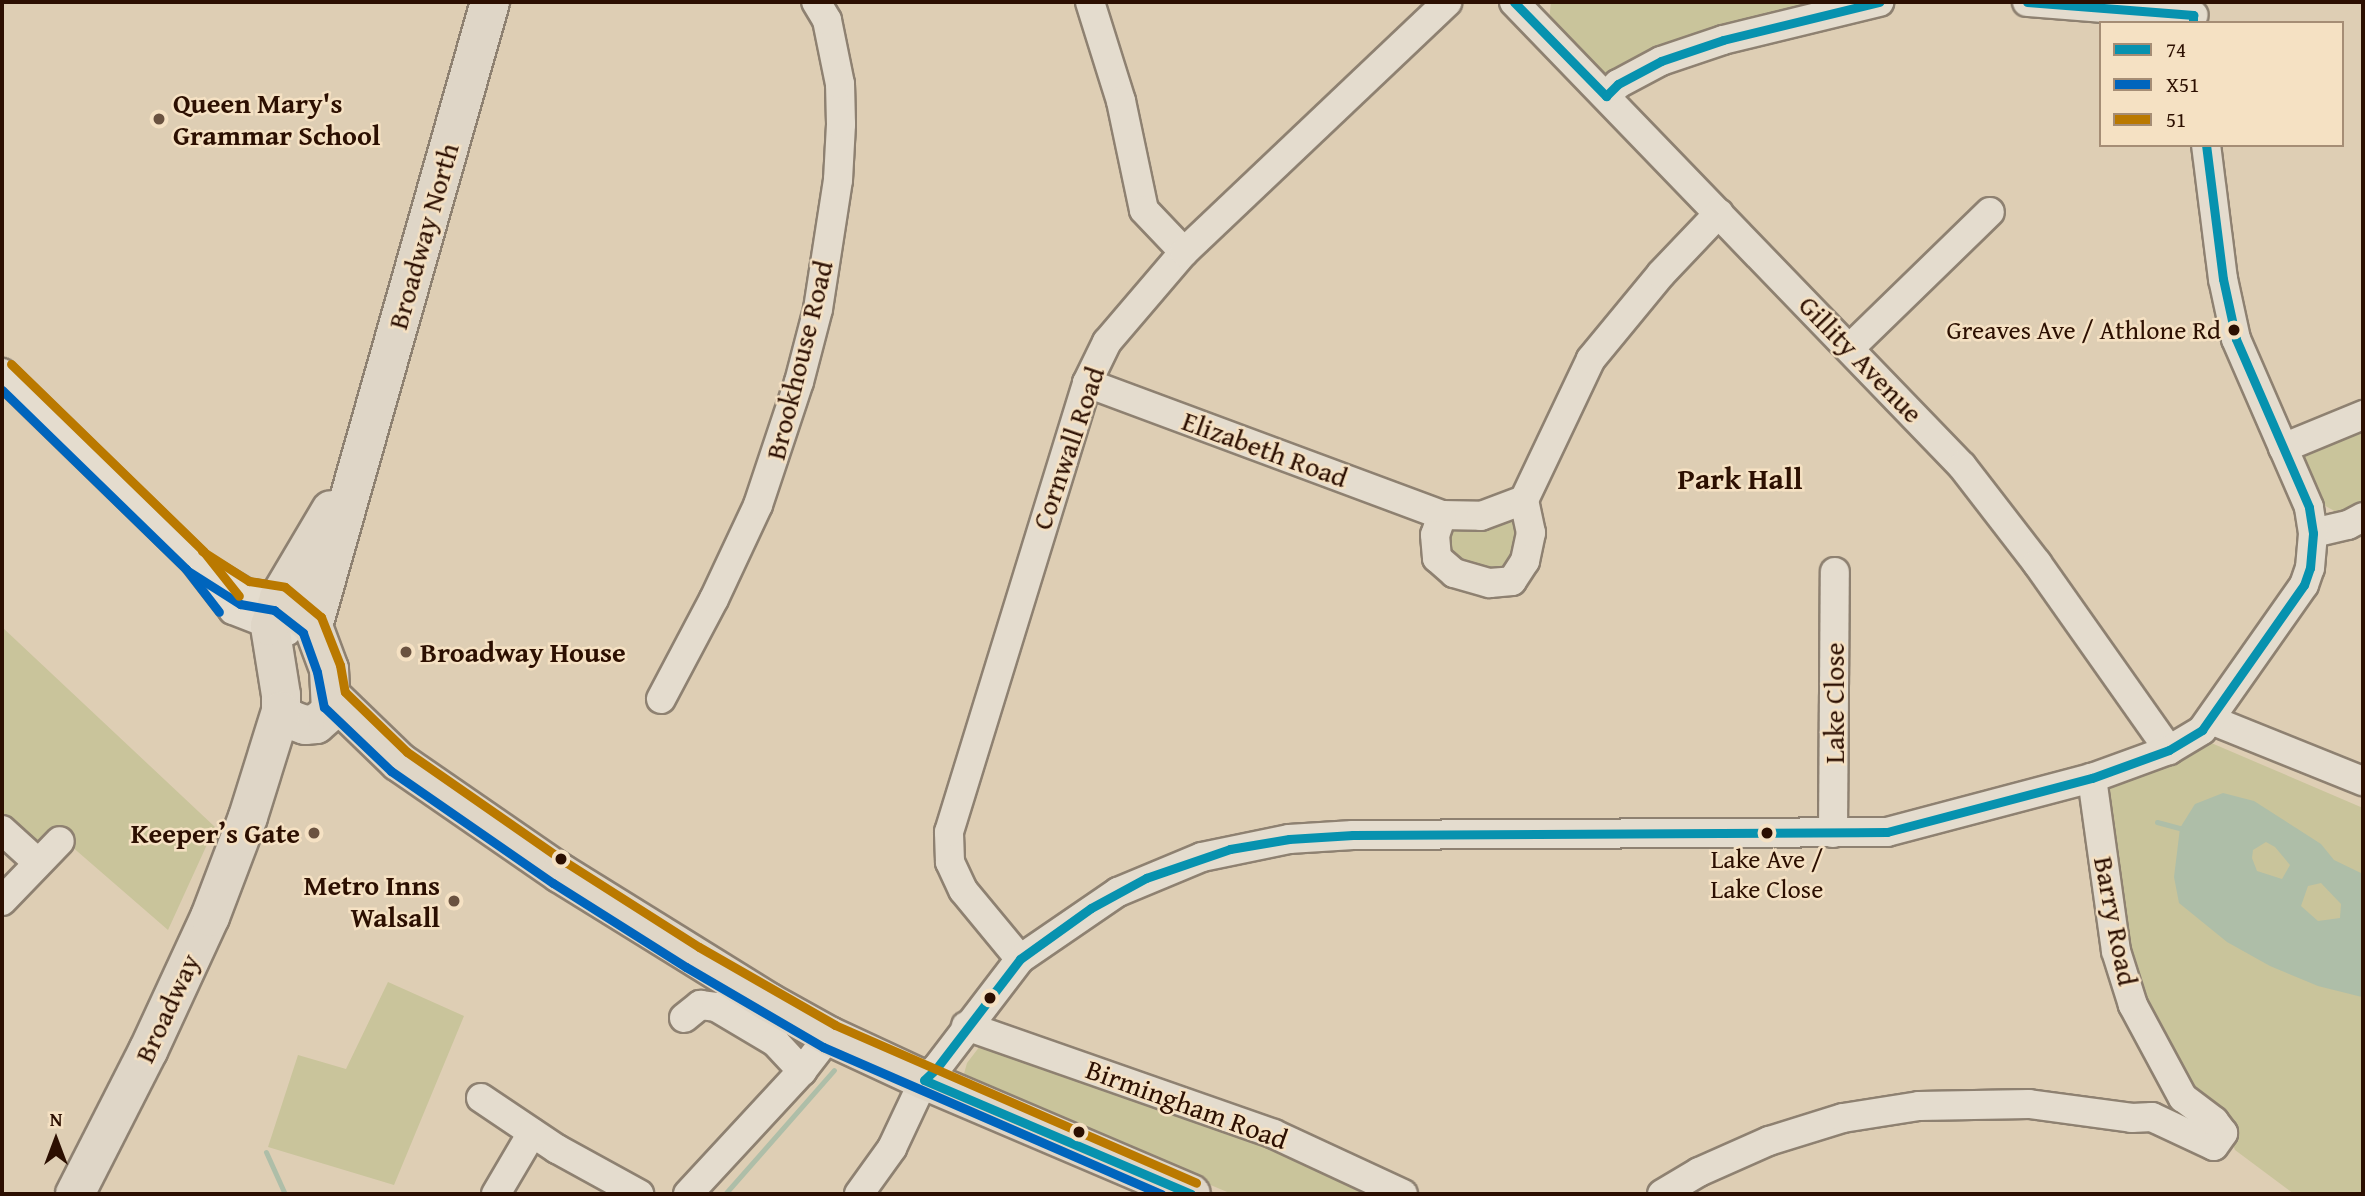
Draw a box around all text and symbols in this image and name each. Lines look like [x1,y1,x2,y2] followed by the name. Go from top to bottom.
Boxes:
[2099,21,2344,147] legend
[2166,34,2186,65] text: 74
[2166,69,2199,100] text: X51
[173,86,381,152] place label: Queen Mary's Grammar School
[2166,104,2186,135] text: 51
[151,111,167,127] marker: Queen Mary's Grammar School
[380,139,466,333] street label: Broadway North
[758,257,840,463] street label: Brookhouse Road
[1792,288,1930,430] street label: Gillity Avenue
[1946,314,2221,346] place label: Greaves Ave / Athlone Rd
[2227,323,2241,337] marker: Greaves Ave / Athlone Rd
[1024,362,1112,534] street label: Cornwall Road
[1178,404,1352,494] street label: Elizabeth Road
[1677,460,1803,496] district label: Park Hall
[420,635,626,669] place label: Broadway House
[1817,642,1851,764] street label: Lake Close
[398,644,414,660] marker: Broadway House
[131,816,300,850] place label: Keeper’s Gate
[306,825,322,841] marker: Keeper’s Gate
[1760,826,1774,840] marker: Lake Ave / Lake Close
[1711,843,1823,904] place label: Lake Ave / Lake Close
[554,852,568,866] unlabelled marker
[2087,854,2145,988] street label: Barry Road
[304,868,440,934] place label: Metro Inns Walsall
[446,893,462,909] marker: Metro Inns Walsall
[127,948,207,1068] street label: Broadway
[983,991,997,1005] unlabelled marker
[1082,1052,1292,1156] street label: Birmingham Road
[21,1105,91,1175] north arrow
[50,1105,62,1133] text: N
[1072,1125,1086,1139] unlabelled marker

